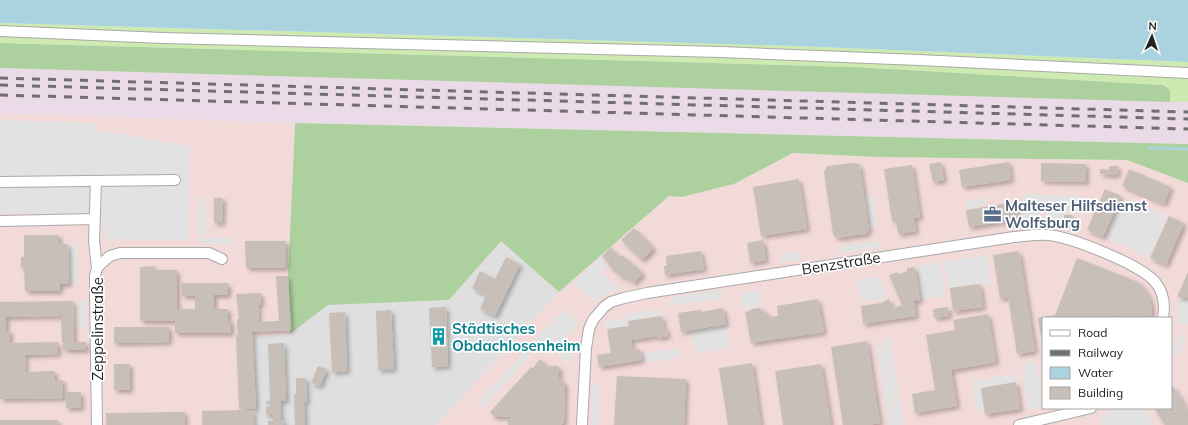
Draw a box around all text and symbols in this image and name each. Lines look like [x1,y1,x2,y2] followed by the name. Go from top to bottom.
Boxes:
[1132,16,1172,56] north arrow
[1148,19,1157,33] text: N
[1005,196,1147,232] place label: Malteser Hilfsdienst Wolfsburg
[982,204,1002,224] office icon: Malteser Hilfsdienst Wolfsburg
[800,247,882,279] street label: Benzstraße
[88,277,107,381] street label: Zeppelinstraße
[1042,317,1172,409] legend
[452,319,581,355] place label: Städtisches Obdachlosenheim
[1078,325,1107,340] text: Road
[429,327,449,347] building icon: Städtisches Obdachlosenheim
[1078,345,1124,360] text: Railway
[1078,365,1114,380] text: Water
[1078,385,1123,400] text: Building

